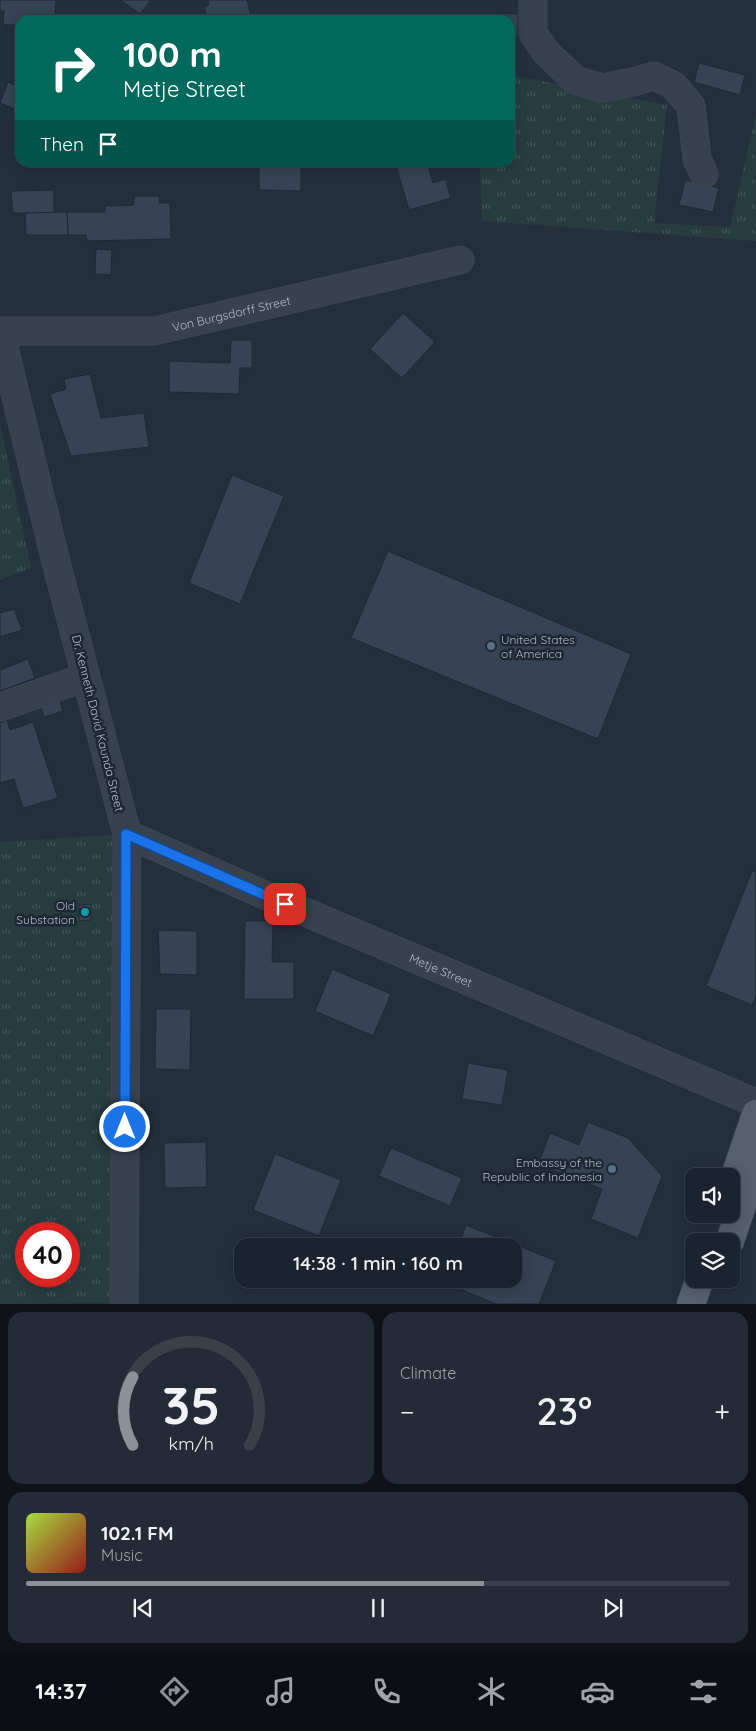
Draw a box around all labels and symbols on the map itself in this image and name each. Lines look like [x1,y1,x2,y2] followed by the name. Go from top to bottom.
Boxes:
[170,292,292,334] street label: Von Burgsdorff Street
[501,632,575,661] place label: United States of America
[69,633,127,813] street label: Dr. Kenneth David Kaunda Street
[485,640,497,652] marker: United States of America
[264,883,306,925] pin
[16,898,75,927] place label: Old Substation
[79,906,91,918] marker: Old Substation
[407,950,475,990] street label: Metje Street
[98,1100,150,1152] position arrow
[483,1155,602,1184] place label: Embassy of the Republic of Indonesia
[606,1163,618,1175] marker: Embassy of the Republic of Indonesia
[15,1222,80,1287] speed limit sign: 40

